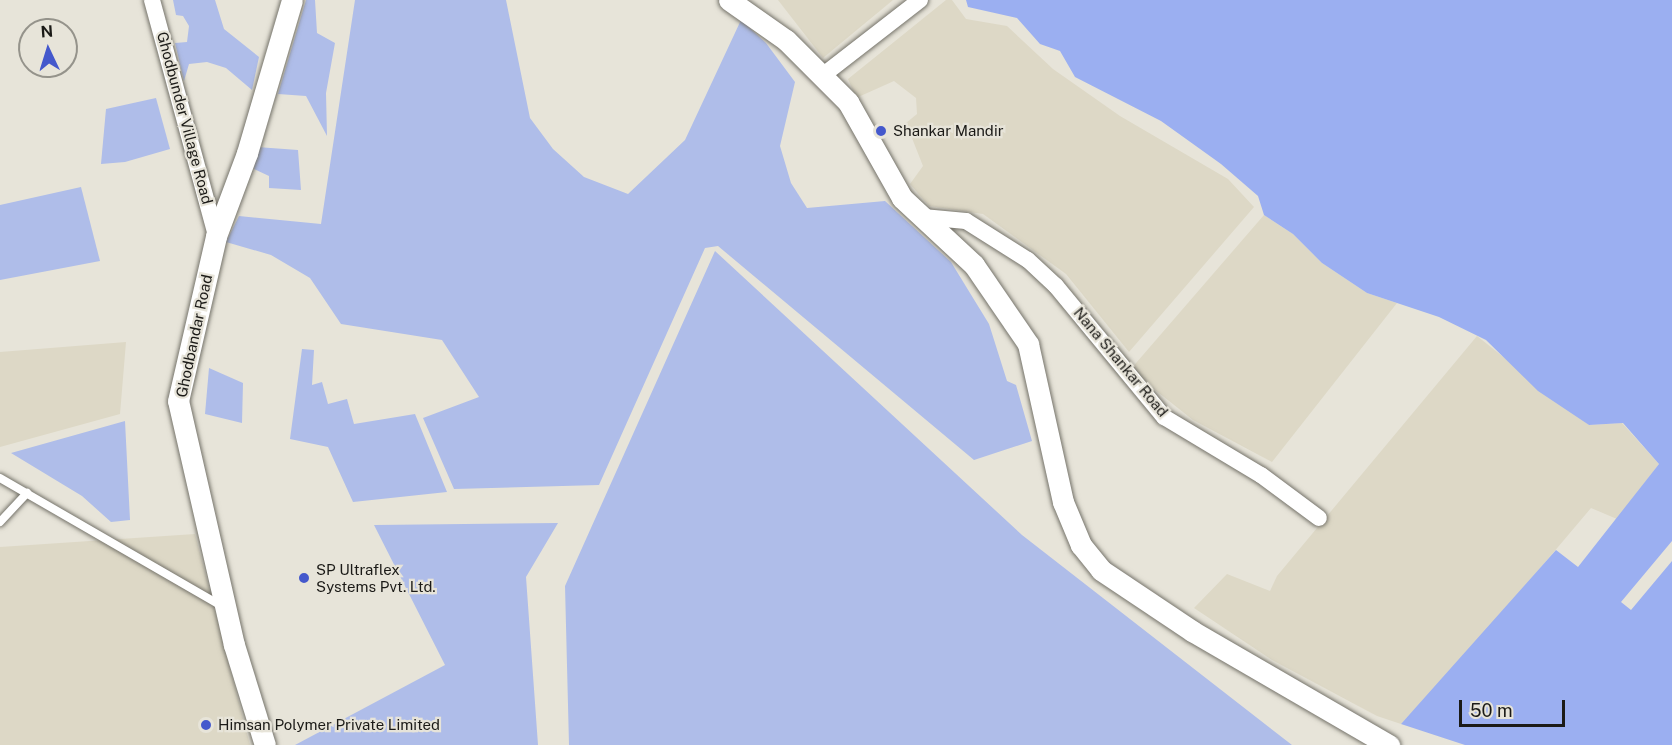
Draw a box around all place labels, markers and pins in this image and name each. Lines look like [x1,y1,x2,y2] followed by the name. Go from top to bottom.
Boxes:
[893,122,1004,140] place label: Shankar Mandir
[874,124,888,138] marker: Shankar Mandir
[316,560,436,595] place label: SP Ultraflex Systems Pvt. Ltd.
[297,571,311,585] marker: SP Ultraflex Systems Pvt. Ltd.
[218,716,440,734] place label: Himsan Polymer Private Limited
[199,718,213,732] marker: Himsan Polymer Private Limited

